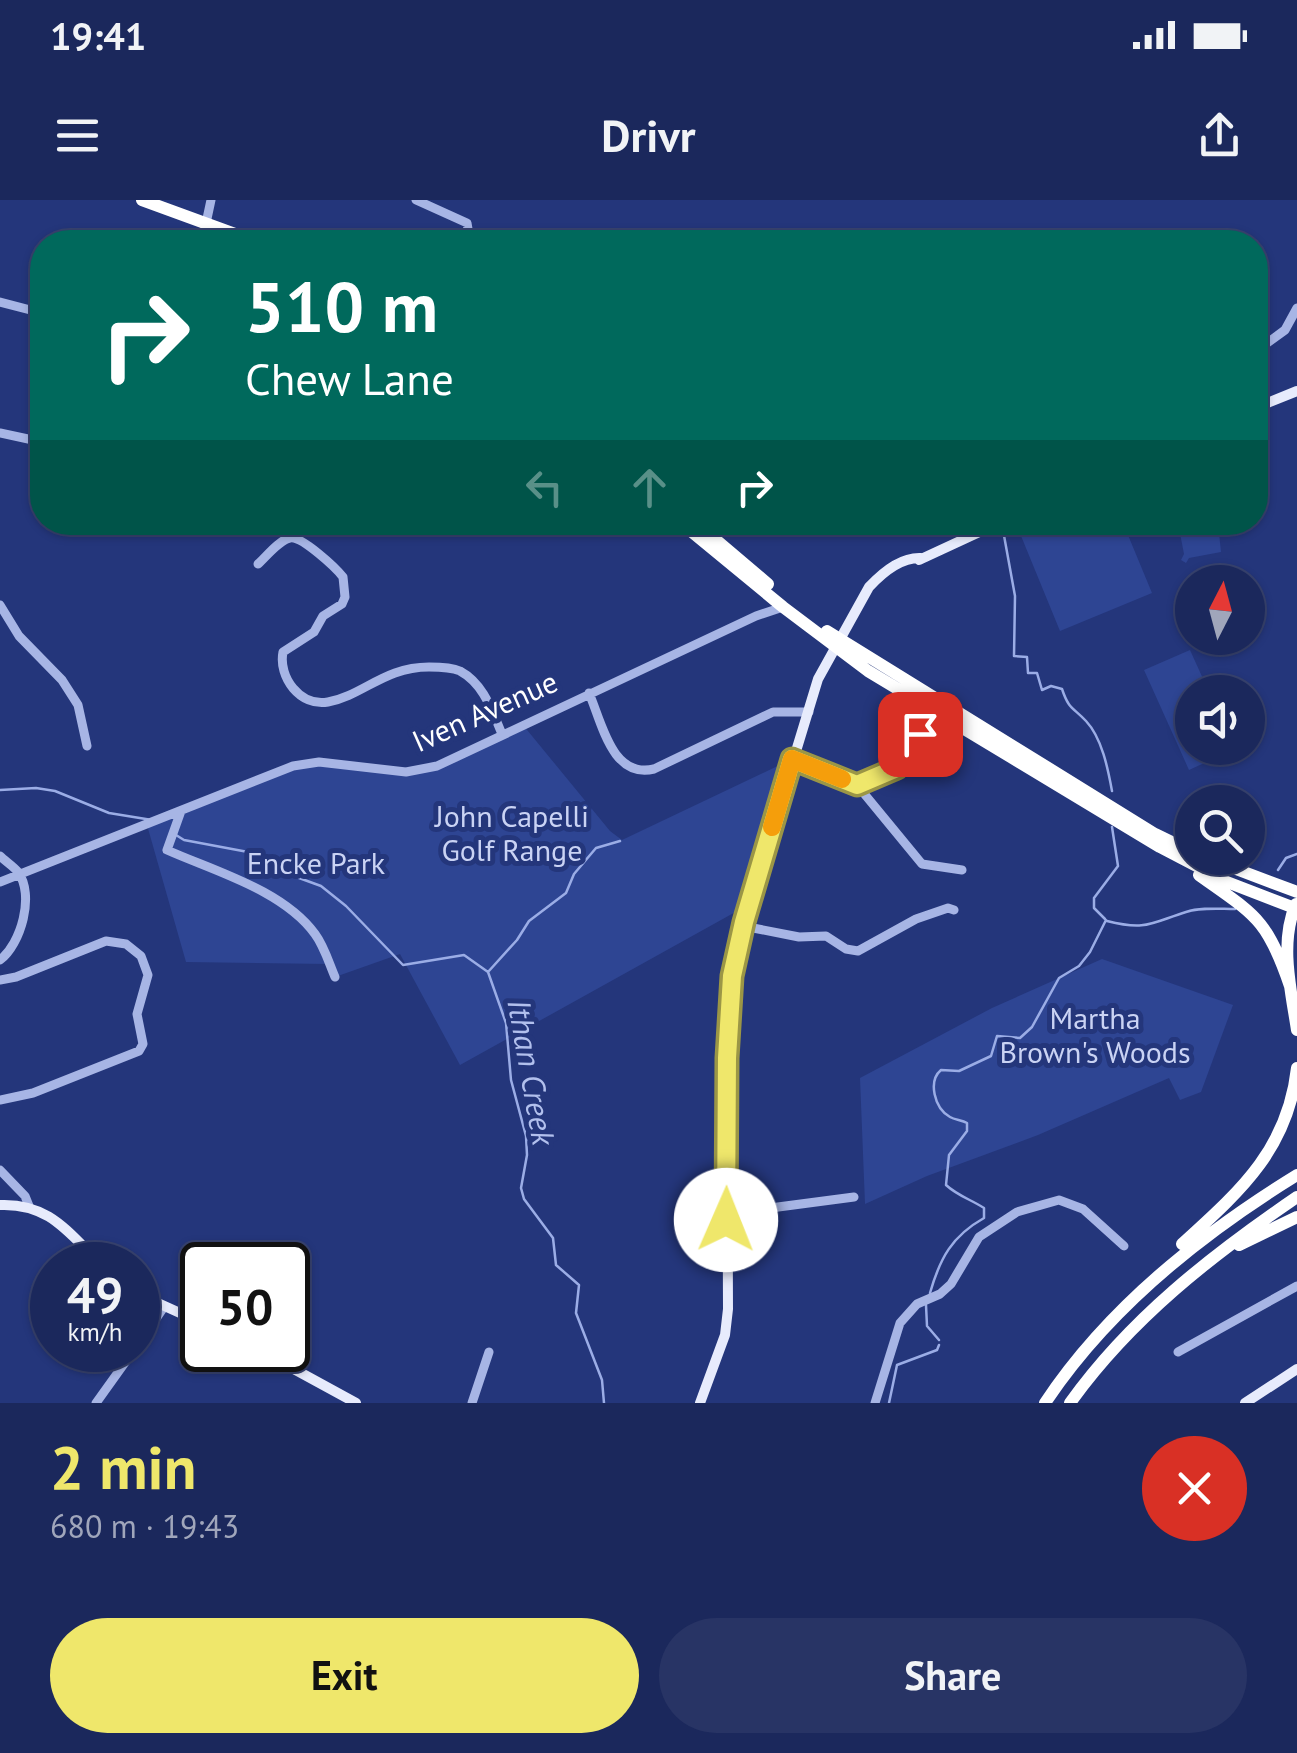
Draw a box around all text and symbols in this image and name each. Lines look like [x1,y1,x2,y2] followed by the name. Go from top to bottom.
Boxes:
[50,11,146,60] text: 19:41
[601,106,696,164] text: Drivr
[50,108,105,163] icon: menu
[1192,108,1247,163] icon: share
[245,261,438,351] text: 510 m
[80,270,210,400] icon: right
[245,349,454,407] text: Chew Lane
[517,460,572,515] icon: left
[622,460,677,515] icon: ahead
[727,460,782,515] icon: right
[1175,565,1265,655] north arrow
[1175,565,1265,875] map controls
[406,661,563,760] street label: Iven Avenue
[1175,675,1265,765] button: sound
[878,692,963,777] pin
[893,707,948,762] icon: arrive
[1175,785,1265,875] button: search
[433,796,589,869] park label: John Capelli Golf Range
[247,843,386,882] park label: Encke Park
[498,996,566,1150] water label: Ithan Creek
[999,998,1191,1071] park label: Martha Brown's Woods
[674,1168,778,1272] position arrow
[180,1242,310,1372] speed limit sign: 50
[67,1262,123,1327] text: 49
[68,1316,122,1348] text: km/h
[50,1428,196,1506] text: 2 min
[1142,1436,1247,1541] button: close
[50,1505,239,1547] text: 680 m · 19:43
[50,1618,639,1733] button: Exit
[659,1618,1247,1733] button: Share

